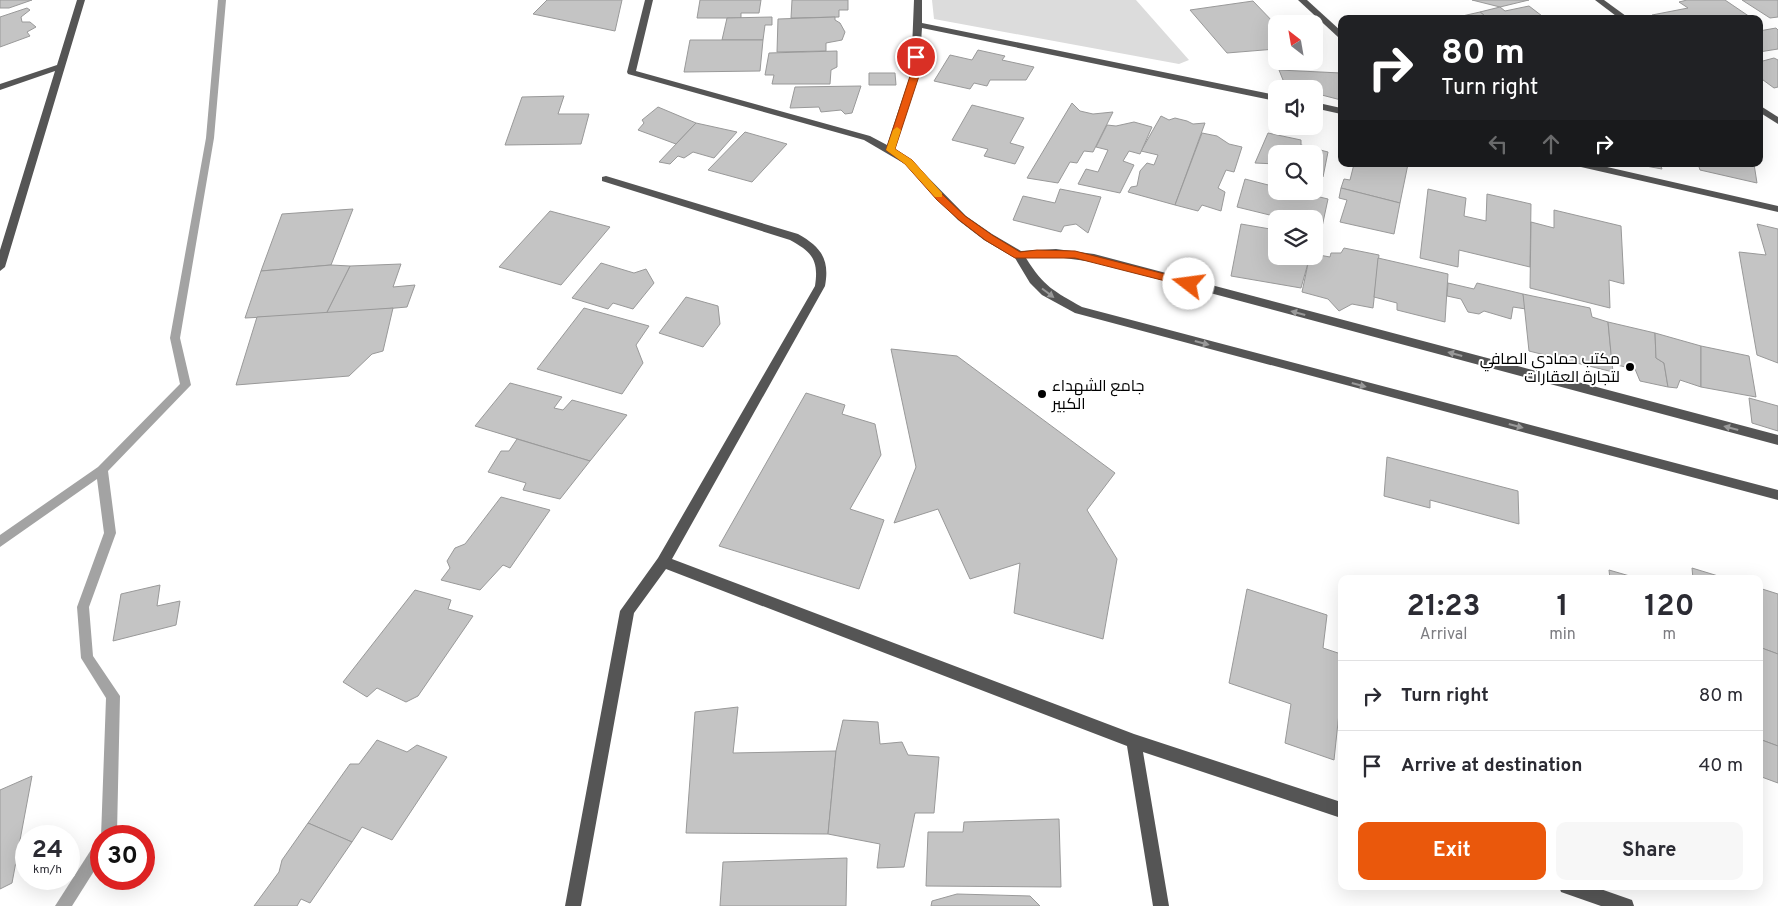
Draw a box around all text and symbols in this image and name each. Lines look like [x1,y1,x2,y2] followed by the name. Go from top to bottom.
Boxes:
[1268,15,1322,70] north arrow
[1268,15,1323,265] map controls
[1441,32,1525,76] text: 80 m
[1358,35,1423,100] icon: right
[895,36,937,78] pin
[902,43,930,71] icon: arrive
[1441,75,1538,102] text: Turn right
[1268,80,1323,135] button: sound
[1484,130,1512,158] icon: left
[1537,130,1565,158] icon: ahead
[1590,130,1618,158] icon: right
[1268,145,1323,200] button: search
[1268,210,1323,265] button: layers
[1162,257,1214,309] position arrow
[1041,287,1054,298] one-way arrow
[1291,308,1306,316] one-way arrow
[1194,339,1209,347] one-way arrow
[1448,350,1463,358] one-way arrow
[1480,350,1620,388] place label: مكتب حمادي الصافي لتجارة العقارات
[1624,361,1636,373] marker: مكتب حمادي الصافي لتجارة العقارات
[1051,377,1144,415] place label: جامع الشهداء الكبير
[1351,381,1366,389] one-way arrow
[1036,388,1048,400] marker: جامع الشهداء الكبير
[1509,422,1524,430] one-way arrow
[1723,423,1738,431] one-way arrow
[1407,589,1481,626] text: 21:23
[1556,589,1568,626] text: 1
[1644,589,1694,626] text: 120
[1420,625,1467,645] text: Arrival
[1549,625,1576,645] text: min
[1663,625,1676,645] text: m
[1358,682,1386,710] icon: right
[1401,684,1489,708] text: Turn right
[1699,684,1743,708] text: 80 m
[1358,752,1386,780] icon: arrive
[1401,754,1582,778] text: Arrive at destination
[1698,754,1743,778] text: 40 m
[1358,822,1546,880] button: Exit
[1556,822,1743,880] button: Share
[90,825,155,890] speed limit sign: 30
[32,835,63,867] text: 24
[33,862,62,878] text: km/h

